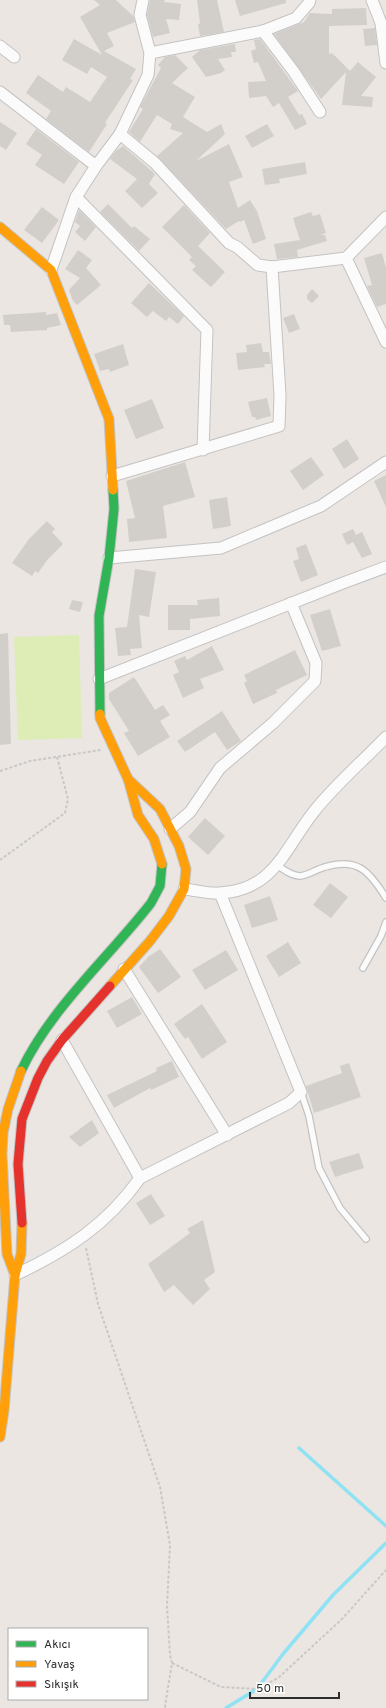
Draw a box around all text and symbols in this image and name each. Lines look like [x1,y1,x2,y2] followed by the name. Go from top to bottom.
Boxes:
[8,1628,148,1700] legend
[44,1637,71,1653] text: Akıcı
[44,1657,75,1673] text: Yavaş
[250,1674,339,1700] scale bar
[44,1677,79,1693] text: Sıkışık
[256,1681,284,1697] text: 50 m

